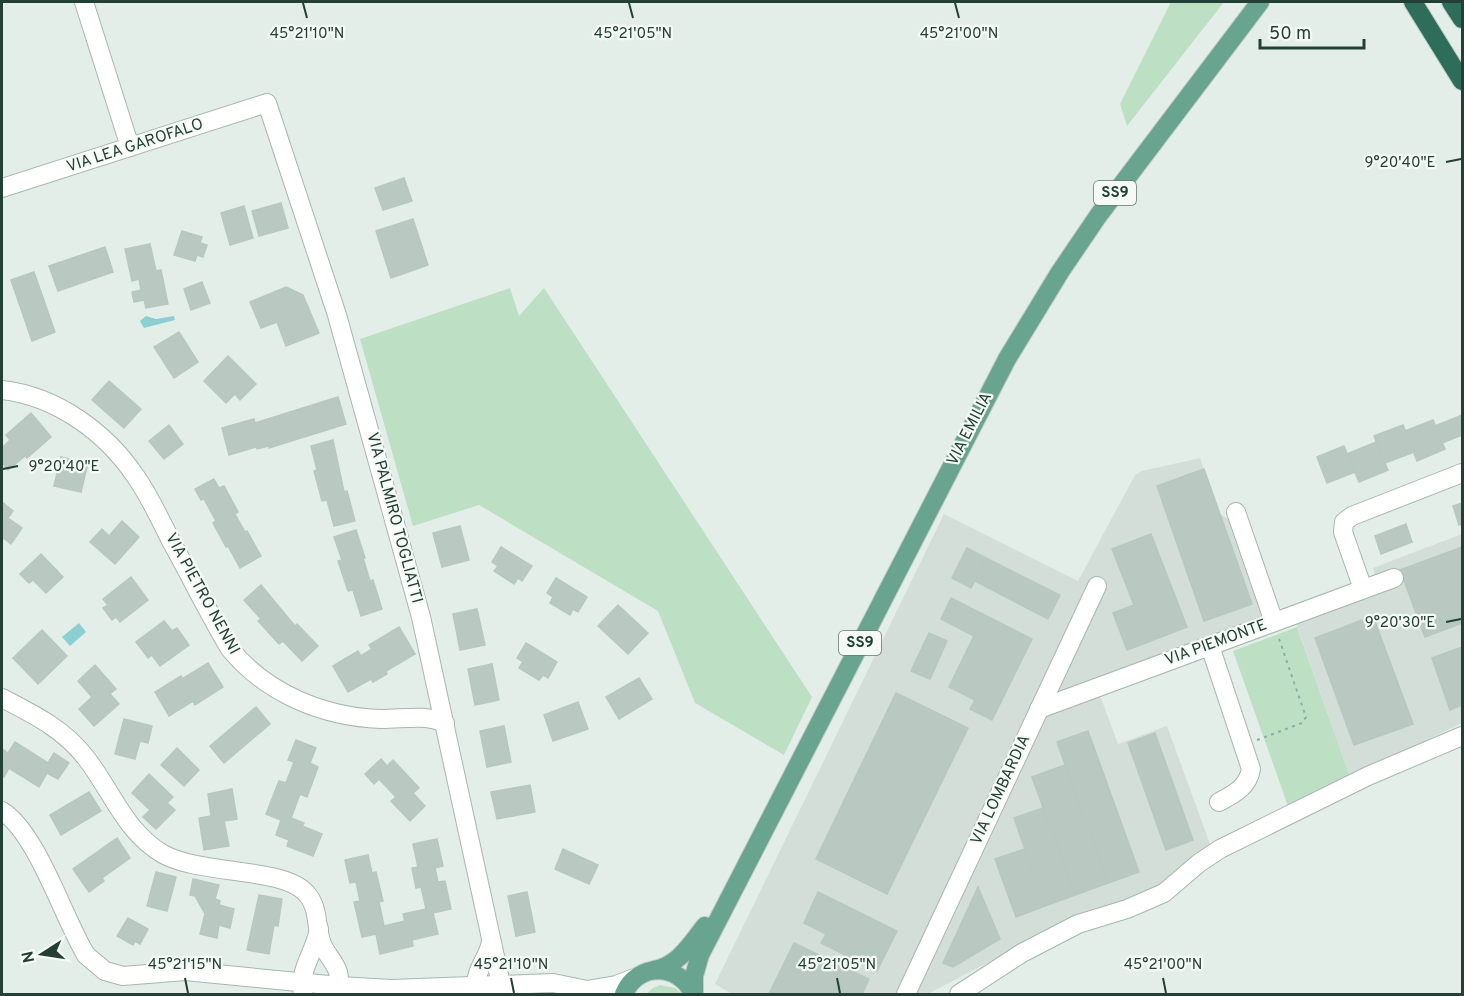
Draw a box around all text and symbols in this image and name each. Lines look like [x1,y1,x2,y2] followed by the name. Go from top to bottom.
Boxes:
[1260,12,1364,50] scale bar
[1269,23,1311,46] text: 50 m
[270,25,344,44] text: 45°21'10"N
[594,25,672,44] text: 45°21'05"N
[920,25,998,44] text: 45°21'00"N
[64,114,206,178] street label: VIA LEA GAROFALO
[1364,154,1436,173] text: 9°20'40"E
[1094,181,1136,205] road number: SS9
[943,389,997,469] street label: VIA EMILIA
[362,430,426,606] street label: VIA PALMIRO TOGLIATTI
[28,458,100,477] text: 9°20'40"E
[160,530,244,658] street label: VIA PIETRO NENNI
[1365,614,1435,633] text: 9°20'30"E
[1162,615,1270,671] street label: VIA PIEMONTE
[839,631,881,655] road number: SS9
[967,732,1035,848] street label: VIA LOMBARDIA
[12,924,72,984] north arrow
[18,949,40,964] text: N
[148,956,222,975] text: 45°21'15"N
[474,956,548,975] text: 45°21'10"N
[798,956,876,975] text: 45°21'05"N
[1124,956,1202,975] text: 45°21'00"N

